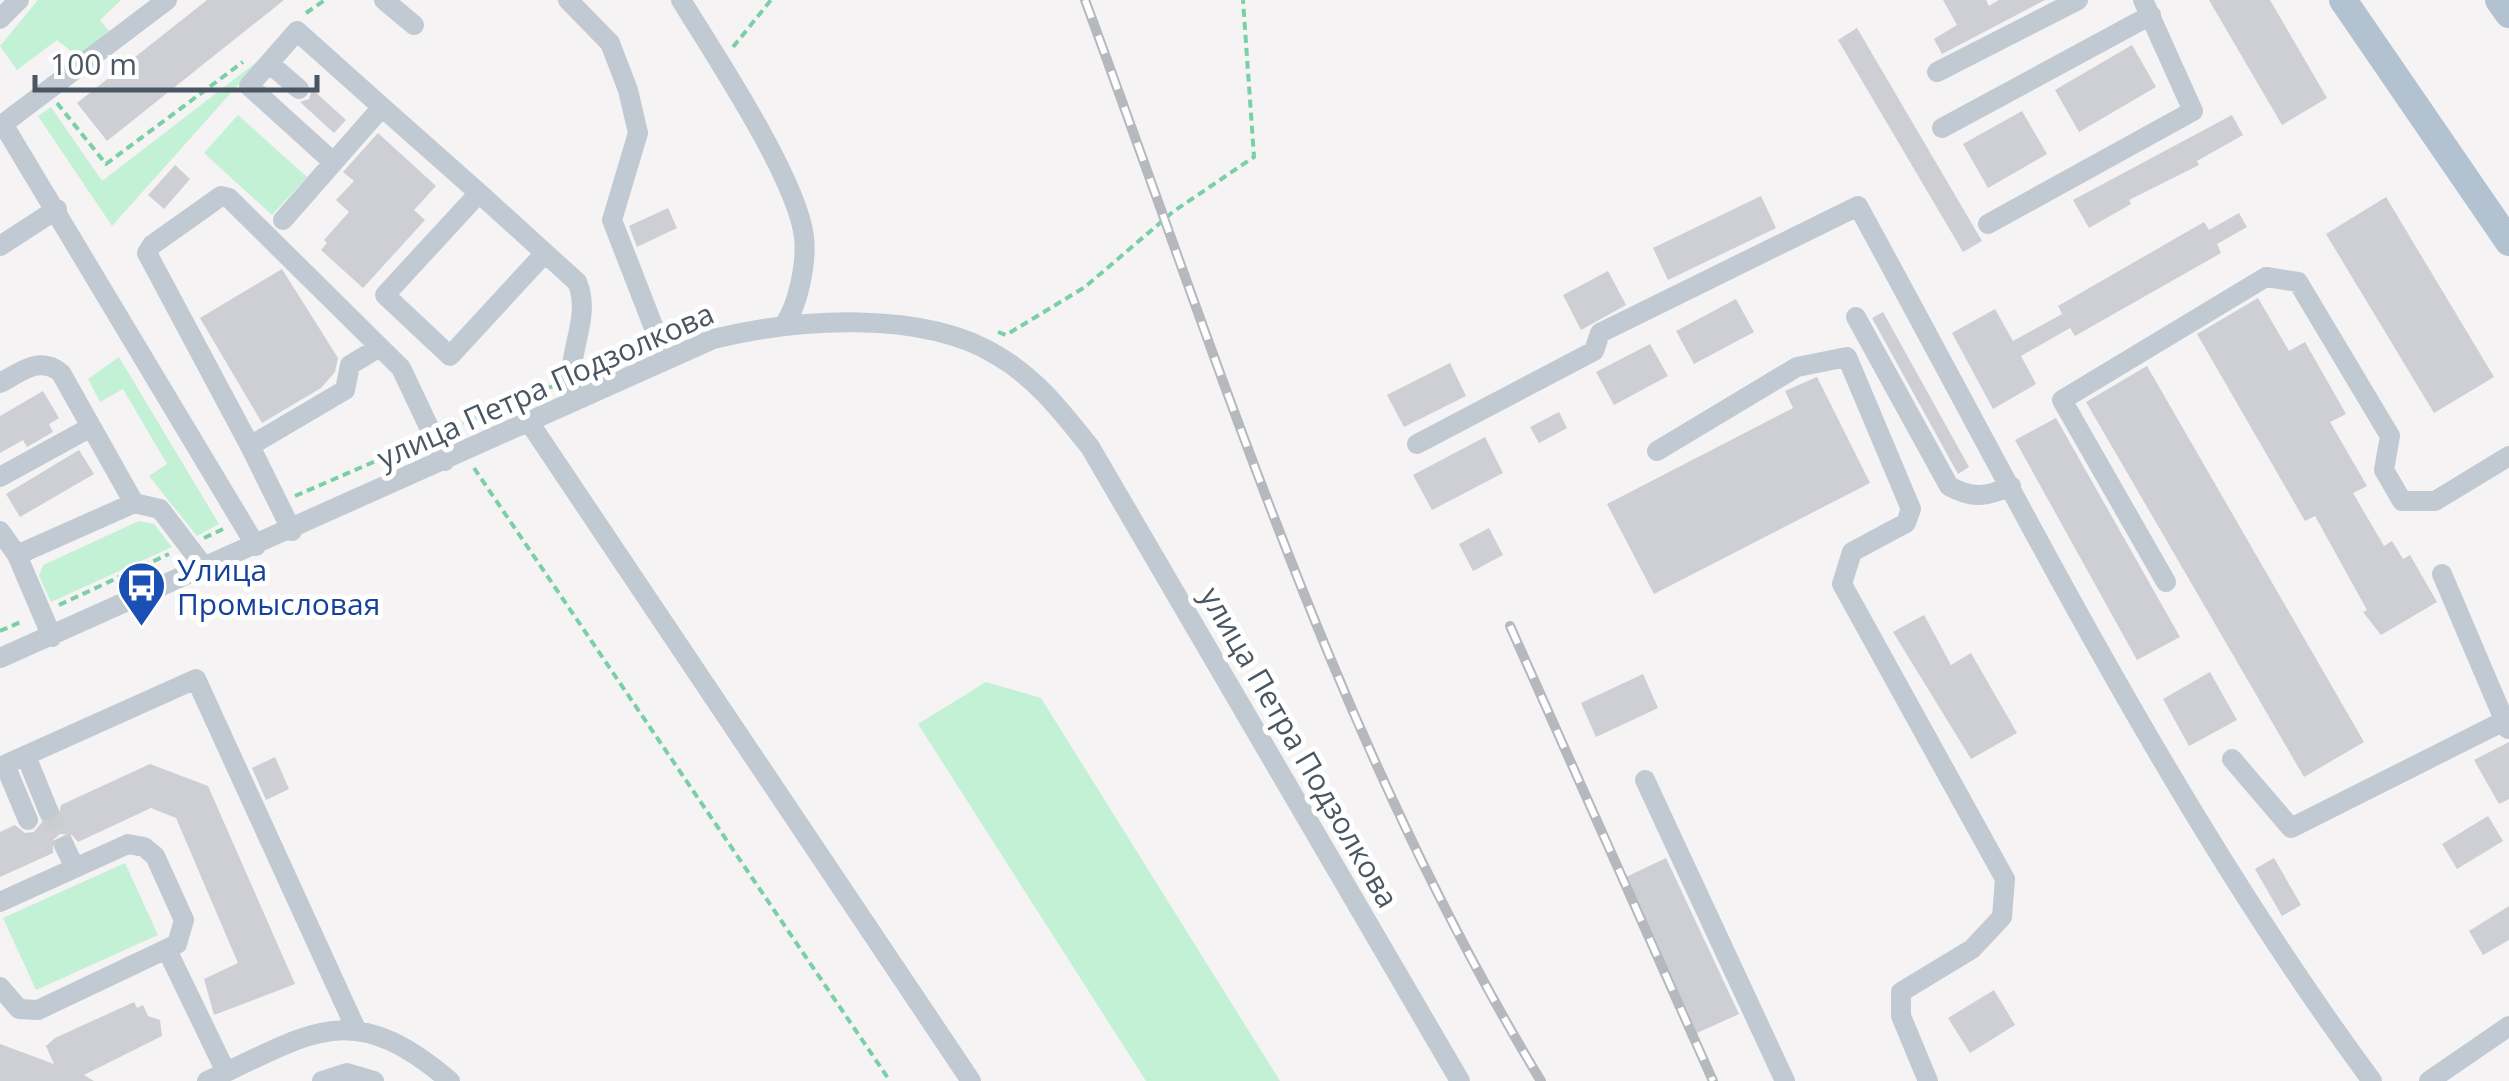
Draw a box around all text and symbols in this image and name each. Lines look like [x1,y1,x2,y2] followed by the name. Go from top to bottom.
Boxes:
[35,30,318,92] scale bar
[50,43,137,84] text: 100 m
[370,292,720,478] street label: улица Петра Подзолкова
[177,549,380,624] place label: Улица Промысловая
[116,560,168,628] bus stop icon: Улица Промысловая
[1191,579,1409,915] street label: улица Петра Подзолкова

